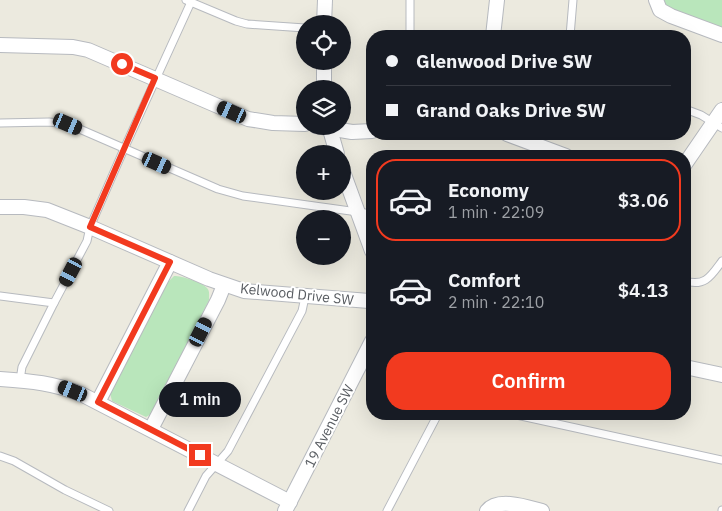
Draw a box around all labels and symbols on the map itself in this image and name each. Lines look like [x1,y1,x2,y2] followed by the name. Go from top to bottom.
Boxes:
[111,53,133,75] route start
[215,99,248,125] car
[51,111,84,137] car
[140,150,173,176] car
[57,255,84,289] car
[239,279,355,309] street label: Kelwood Drive SW
[187,315,214,349] car
[56,378,89,404] car
[300,381,358,471] street label: 19 Avenue SW
[159,382,241,418] callout: 1 min
[189,444,211,466] route end

